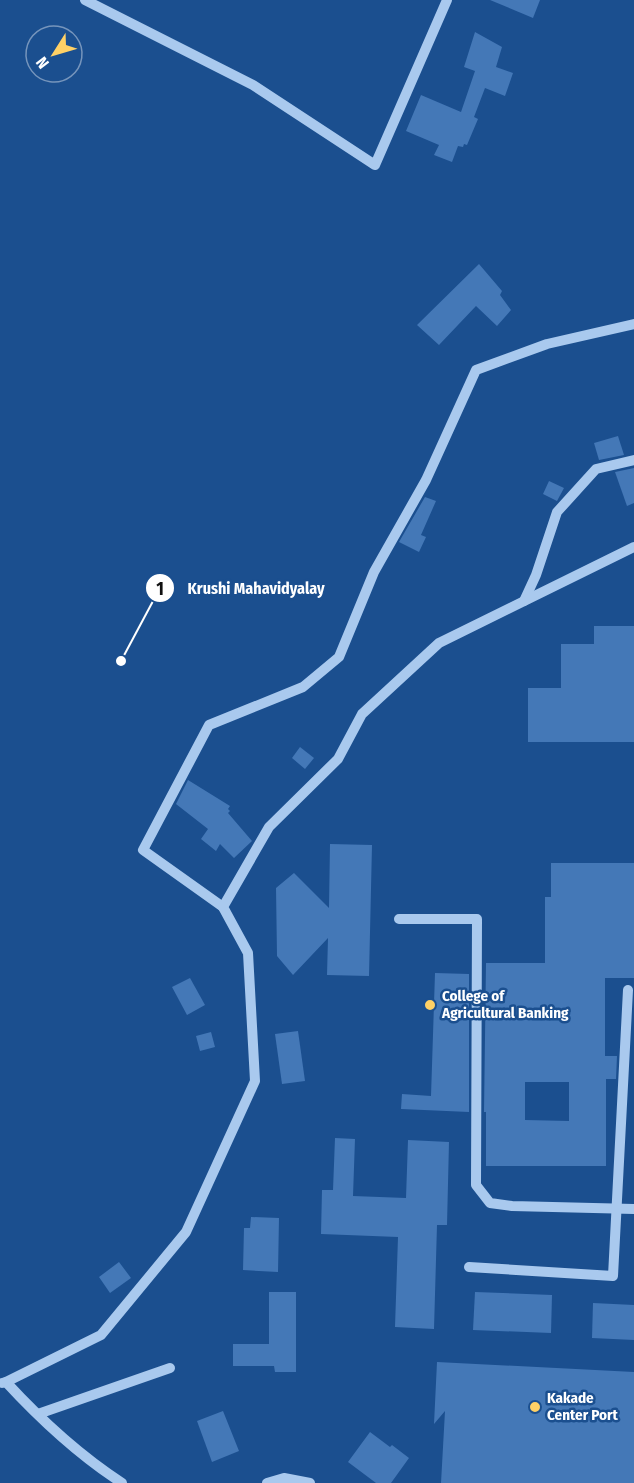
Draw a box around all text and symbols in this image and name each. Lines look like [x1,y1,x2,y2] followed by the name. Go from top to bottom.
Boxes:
[24,24,84,84] north arrow
[32,53,53,72] text: N
[145,571,336,605] callout: Krushi Mahavidyalay
[156,578,164,600] text: 1
[188,579,325,598] text: Krushi Mahavidyalay
[441,987,569,1022] place label: College of Agricultural Banking
[423,998,437,1012] marker: College of Agricultural Banking
[547,1389,618,1424] place label: Kakade Center Port
[528,1400,542,1414] marker: Kakade Center Port

